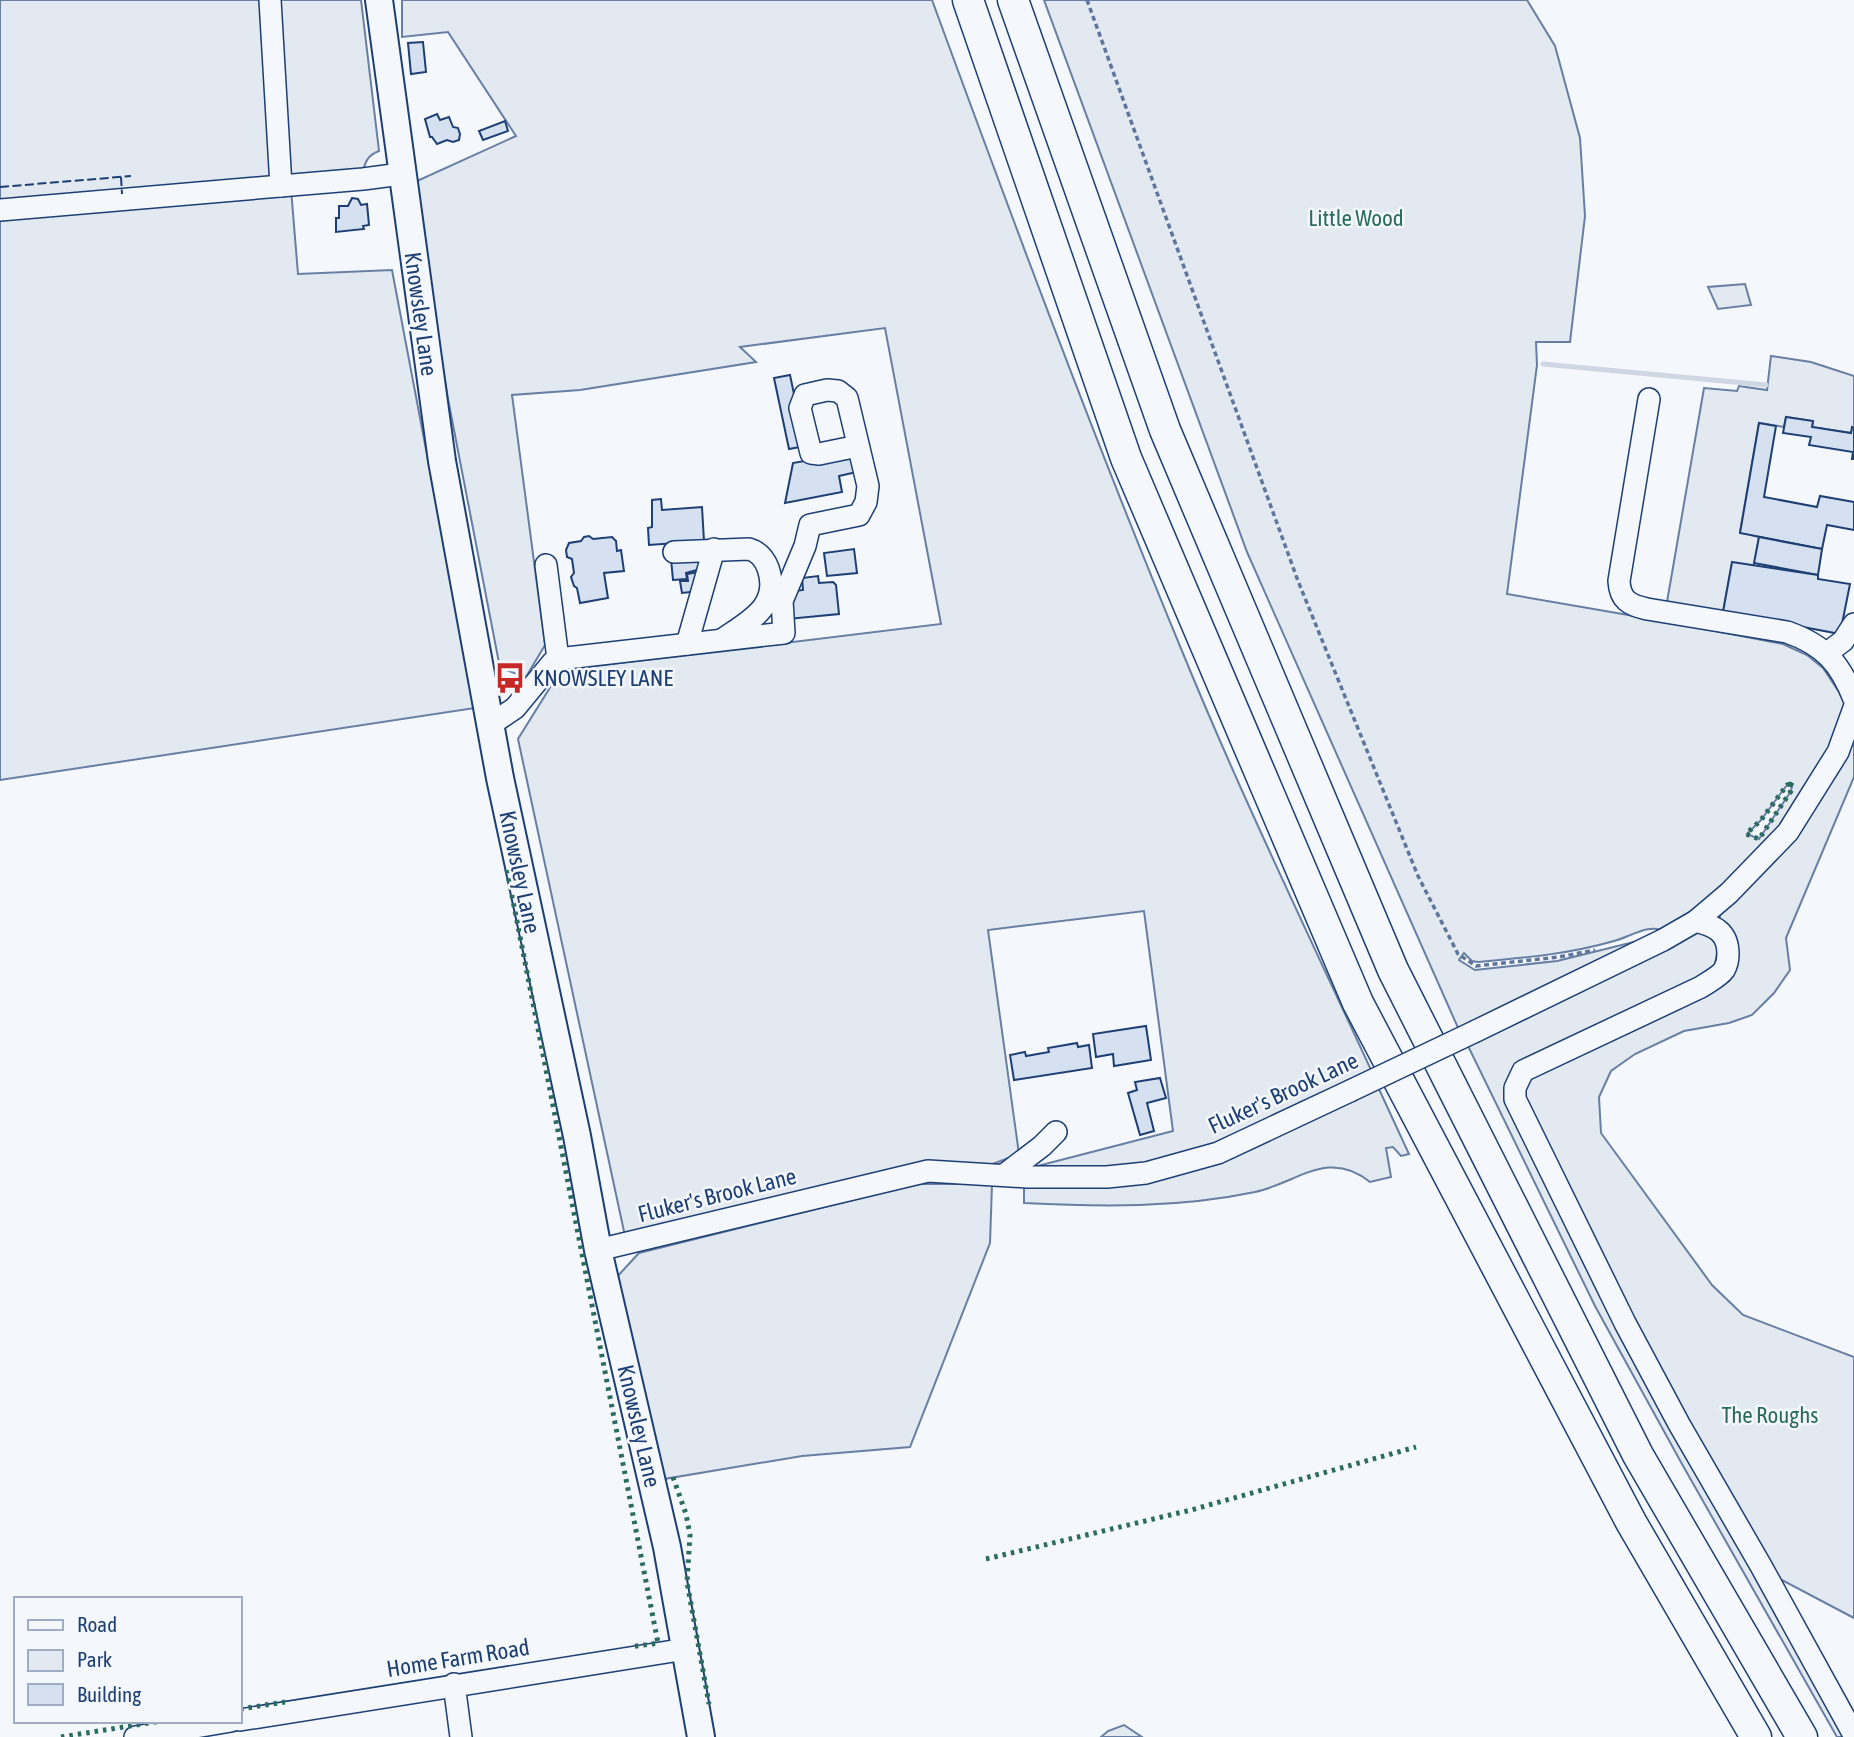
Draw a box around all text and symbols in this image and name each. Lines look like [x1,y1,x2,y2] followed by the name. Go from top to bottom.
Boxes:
[1308,205,1404,231] park label: Little Wood
[399,250,443,378] street label: Knowsley Lane
[493,661,527,695] bus stop icon: KNOWSLEY LANE
[533,665,673,691] place label: KNOWSLEY LANE
[494,808,546,936] street label: Knowsley Lane
[1204,1047,1362,1139] street label: Fluker's Brook Lane
[635,1163,799,1227] street label: Fluker's Brook Lane
[612,1362,666,1490] street label: Knowsley Lane
[1722,1402,1818,1428] park label: The Roughs
[14,1597,242,1723] legend
[77,1612,117,1636] text: Road
[385,1634,531,1682] street label: Home Farm Road
[77,1647,112,1671] text: Park
[77,1682,141,1706] text: Building

